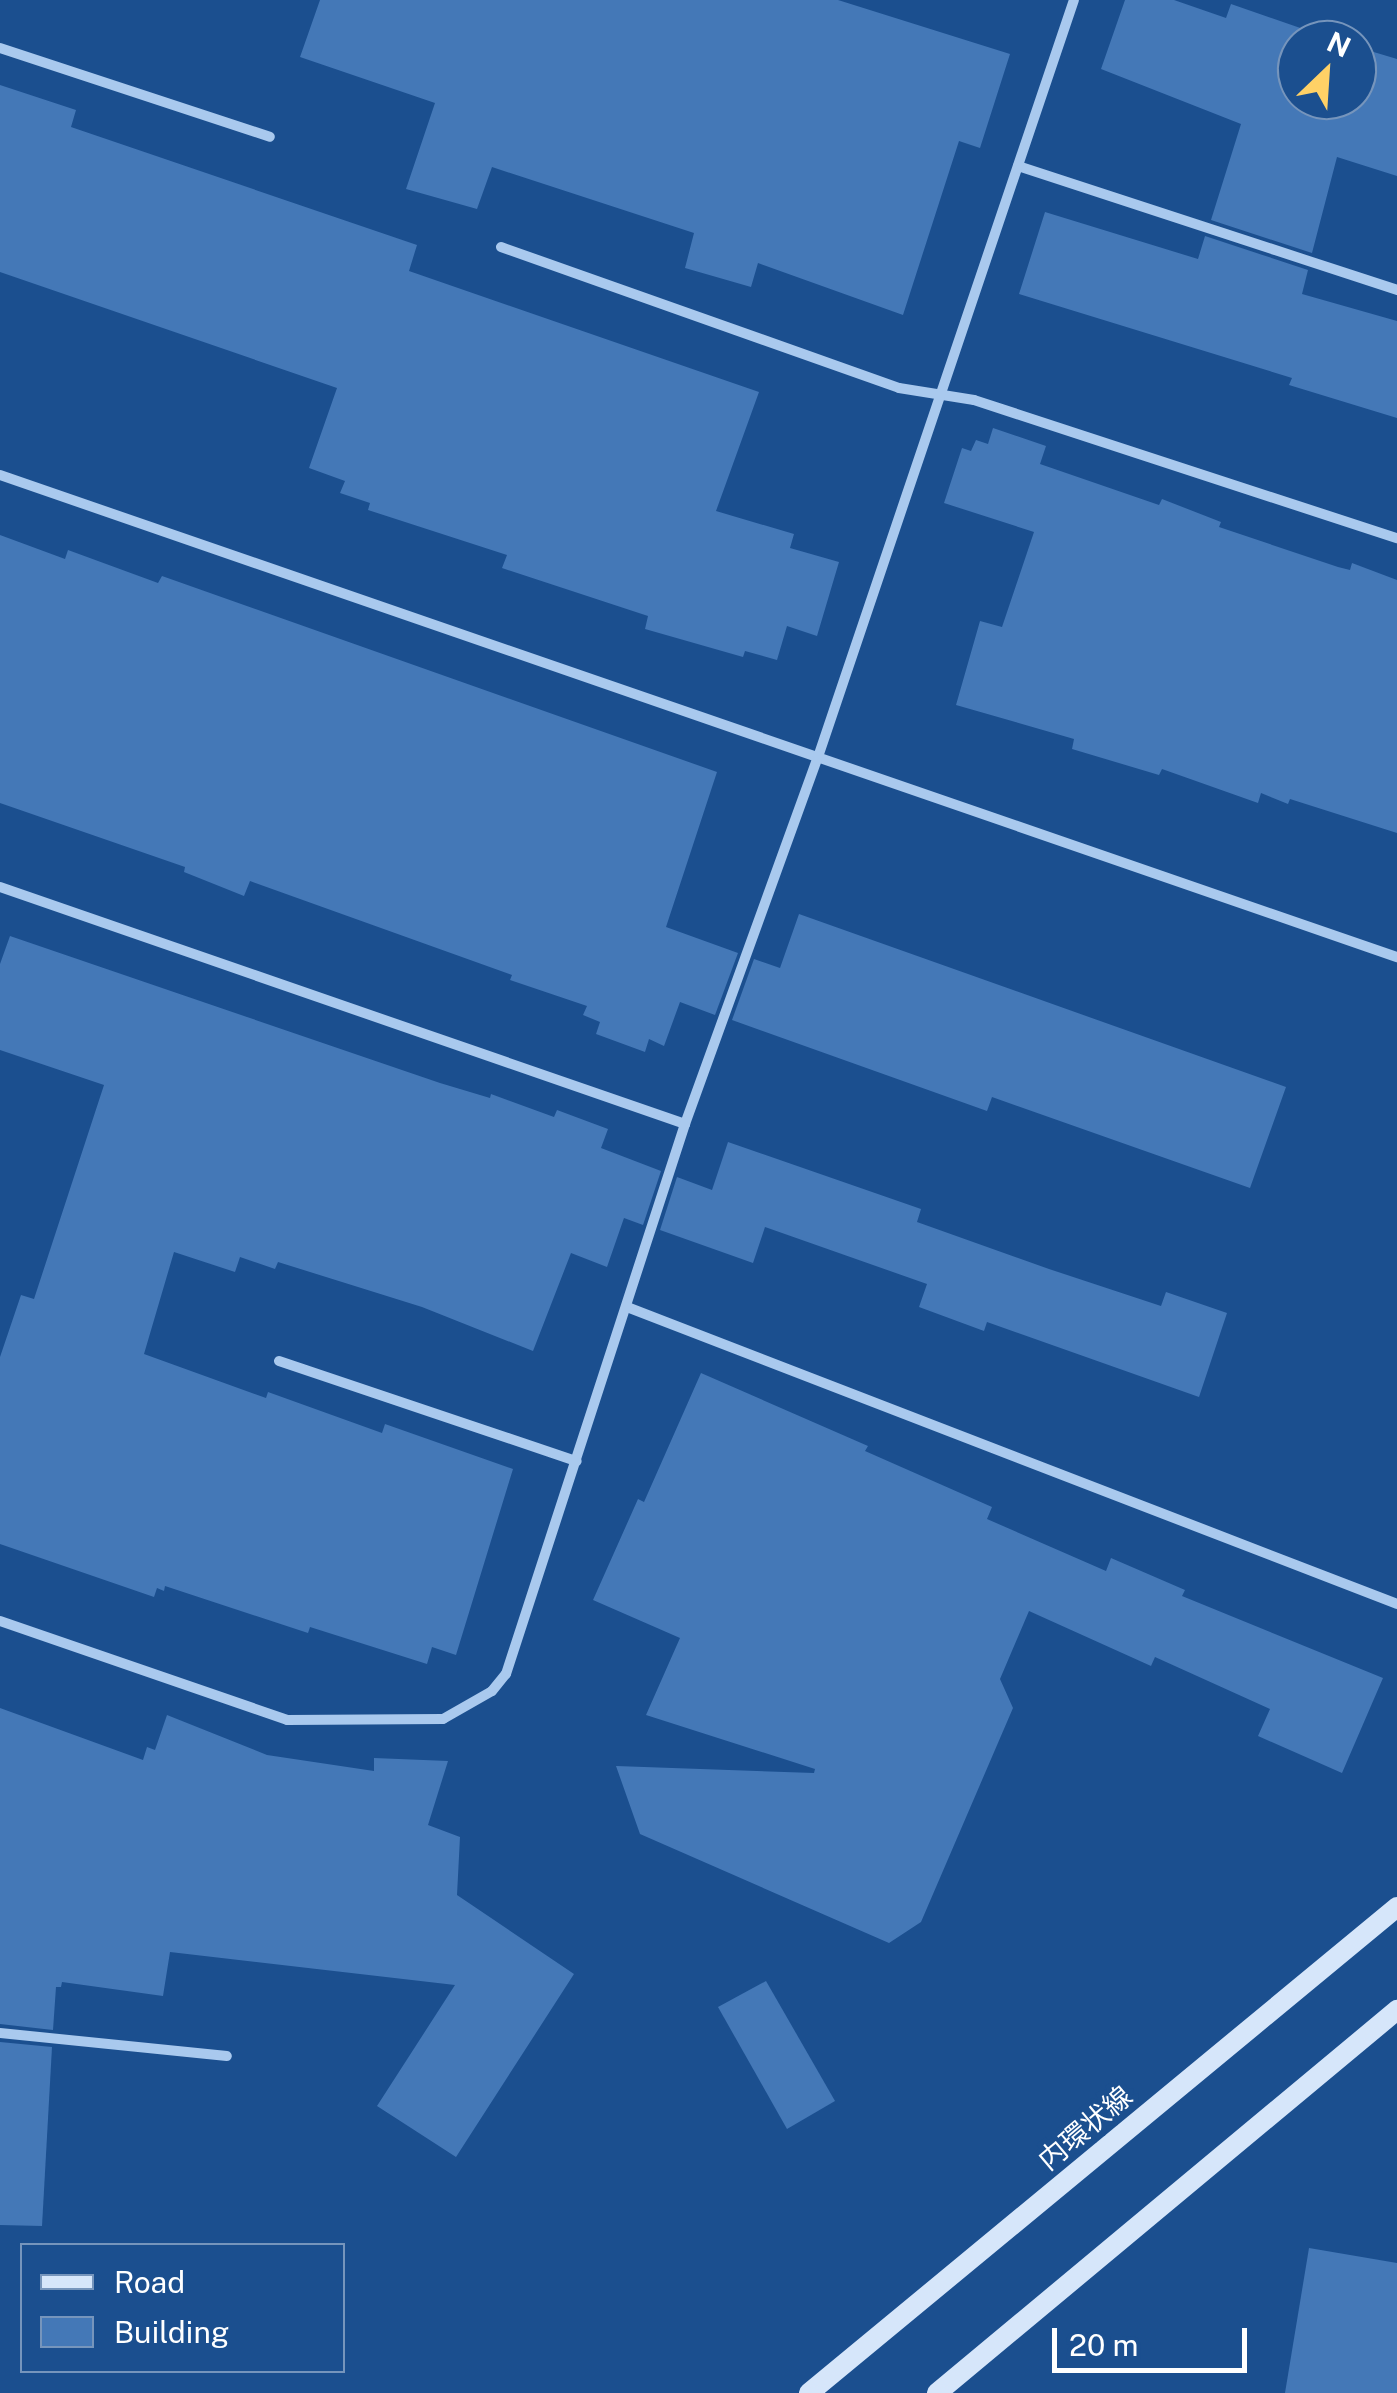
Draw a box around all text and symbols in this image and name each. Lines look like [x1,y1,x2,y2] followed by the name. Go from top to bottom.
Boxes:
[1277,20,1377,120] north arrow
[1322,25,1356,64] text: N
[1031,2079,1139,2177] street label: 内環状線
[20,2243,345,2373] legend
[114,2264,185,2300] text: Road
[1057,2308,1252,2370] scale bar
[114,2314,229,2350] text: Building
[1069,2327,1138,2363] text: 20 m

